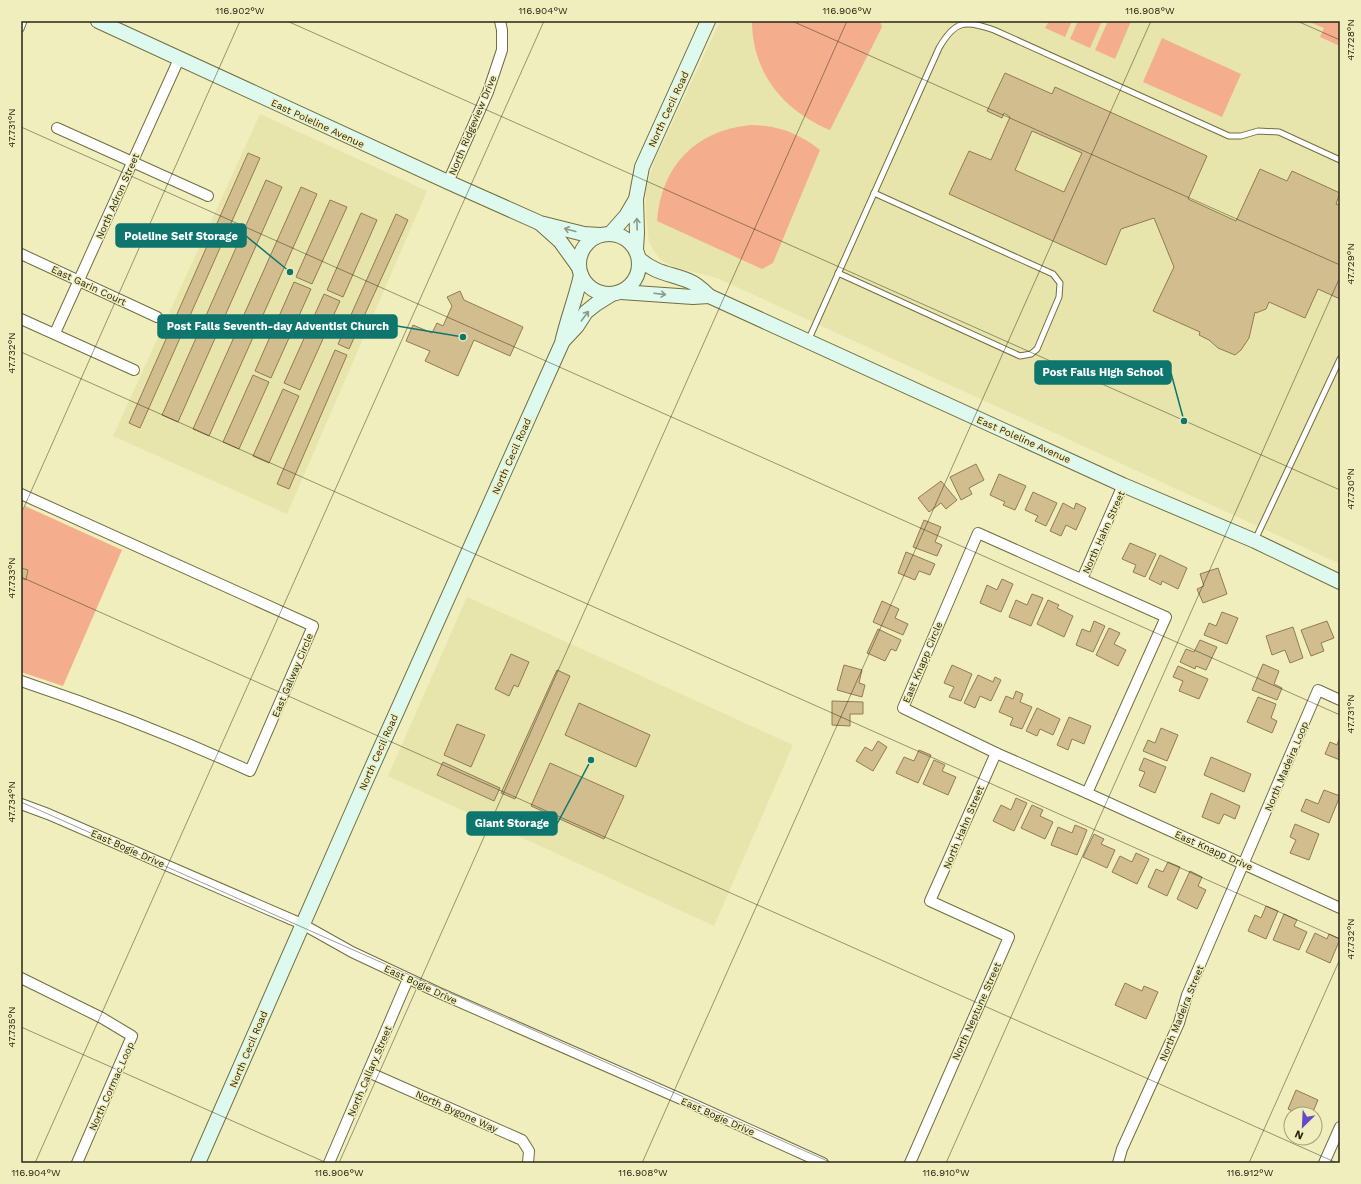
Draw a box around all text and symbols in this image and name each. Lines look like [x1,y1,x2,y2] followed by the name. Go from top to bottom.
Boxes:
[216,5,265,16] text: 116.902°W
[518,5,568,16] text: 116.904°W
[822,5,872,16] text: 116.906°W
[1125,5,1175,16] text: 116.908°W
[1345,19,1356,61] text: 47.728°N
[646,70,691,149] street label: North Cecil Road
[446,73,499,177] street label: North Ridgeview Drive
[269,97,366,150] street label: East Poleline Avenue
[6,108,17,148] text: 47.731°N
[94,151,142,241] street label: North Adron Street
[633,218,641,231] one-way arrow
[116,224,246,247] callout: Poleline Self Storage
[564,226,577,233] one-way arrow
[124,230,238,243] text: Poleline Self Storage
[1345,243,1356,285] text: 47.729°N
[50,263,129,308] street label: East Garin Court
[653,290,666,298] one-way arrow
[580,310,589,321] one-way arrow
[158,315,397,338] callout: Post Falls Seventh-day Adventist Church
[167,320,389,333] text: Post Falls Seventh-day Adventist Church
[6,332,17,374] text: 47.732°N
[1035,361,1171,384] callout: Post Falls High School
[1043,366,1164,379] text: Post Falls High School
[975,414,1073,465] street label: East Poleline Avenue
[490,416,533,496] street label: North Cecil Road
[1345,468,1356,510] text: 47.730°N
[1080,488,1127,575] street label: North Hahn Street
[6,557,17,599] text: 47.733°N
[900,620,945,704] street label: East Knapp Circle
[270,631,315,719] street label: East Galway Circle
[1345,694,1356,734] text: 47.731°N
[357,712,400,792] street label: North Cecil Road
[1263,720,1310,813] street label: North Madeira Loop
[6,781,17,823] text: 47.734°N
[941,783,986,871] street label: North Hahn Street
[467,812,557,835] callout: Giant Storage
[475,817,549,830] text: Giant Storage
[89,827,167,870] street label: East Bogie Drive
[1173,828,1255,873] street label: East Knapp Drive
[1345,918,1356,960] text: 47.732°N
[950,960,1003,1062] street label: North Neptune Street
[382,963,459,1006] street label: East Bogie Drive
[1157,963,1206,1063] street label: North Madeira Street
[6,1006,17,1048] text: 47.735°N
[227,1009,270,1089] street label: North Cecil Road
[345,1023,394,1118] street label: North Callary Street
[87,1040,136,1132] street label: North Cormac Loop
[414,1088,500,1135] street label: North Bygone Way
[679,1095,757,1138] street label: East Bogie Drive
[1283,1106,1323,1146] north arrow
[1293,1127,1306,1142] text: N
[11,1167,61,1178] text: 116.904°W
[314,1167,364,1178] text: 116.906°W
[618,1167,668,1178] text: 116.908°W
[922,1167,970,1178] text: 116.910°W
[1227,1167,1274,1178] text: 116.912°W

